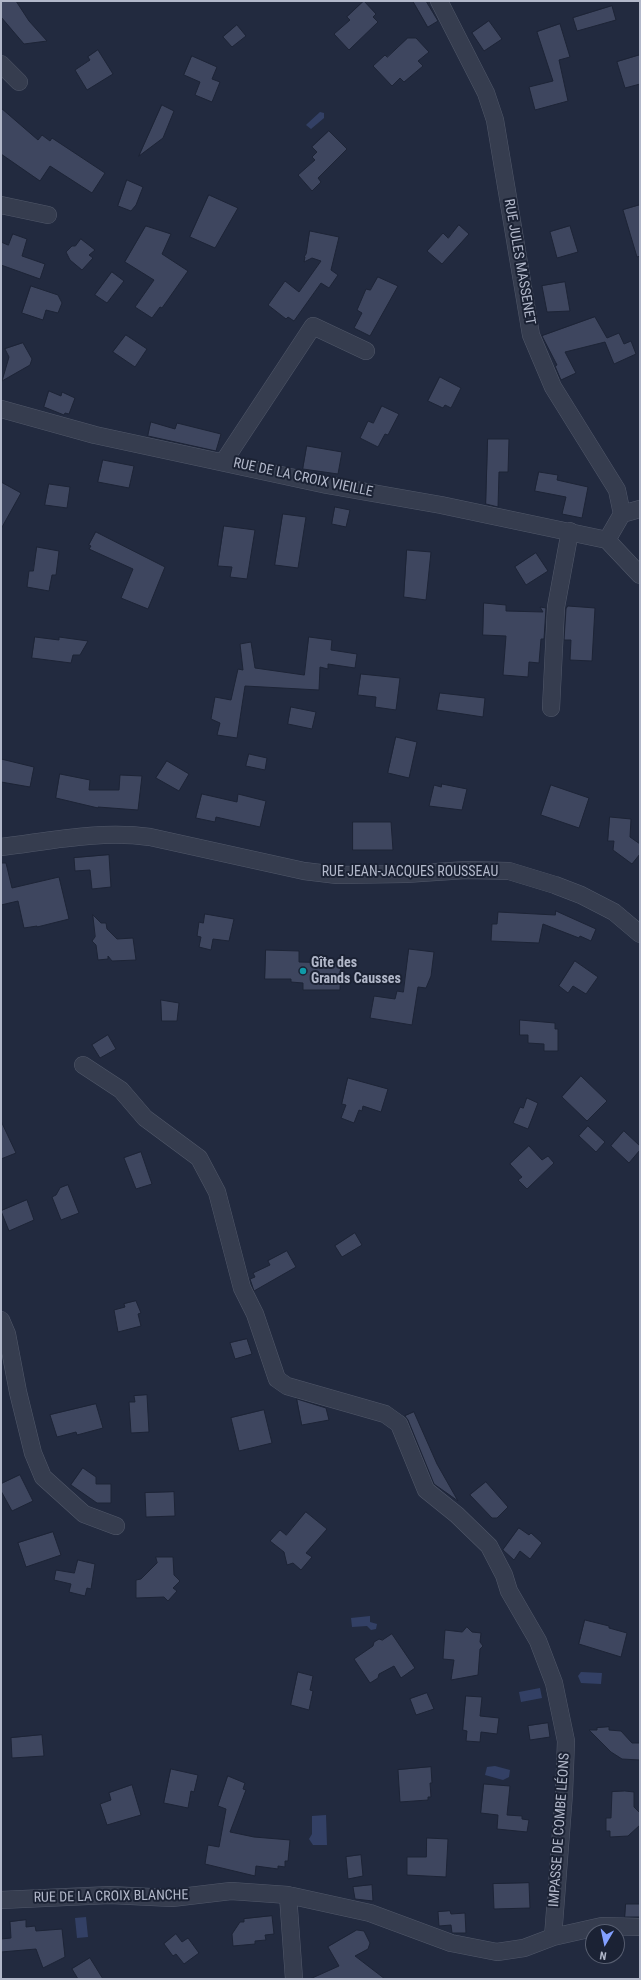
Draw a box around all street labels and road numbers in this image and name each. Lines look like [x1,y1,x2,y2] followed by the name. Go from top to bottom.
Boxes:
[500,198,538,326] street label: RUE JULES MASSENET
[232,455,374,501] street label: RUE DE LA CROIX VIEILLE
[322,864,498,880] street label: RUE JEAN-JACQUES ROUSSEAU
[546,1752,574,1908] street label: IMPASSE DE COMBE LÉONS
[33,1887,189,1907] street label: RUE DE LA CROIX BLANCHE

